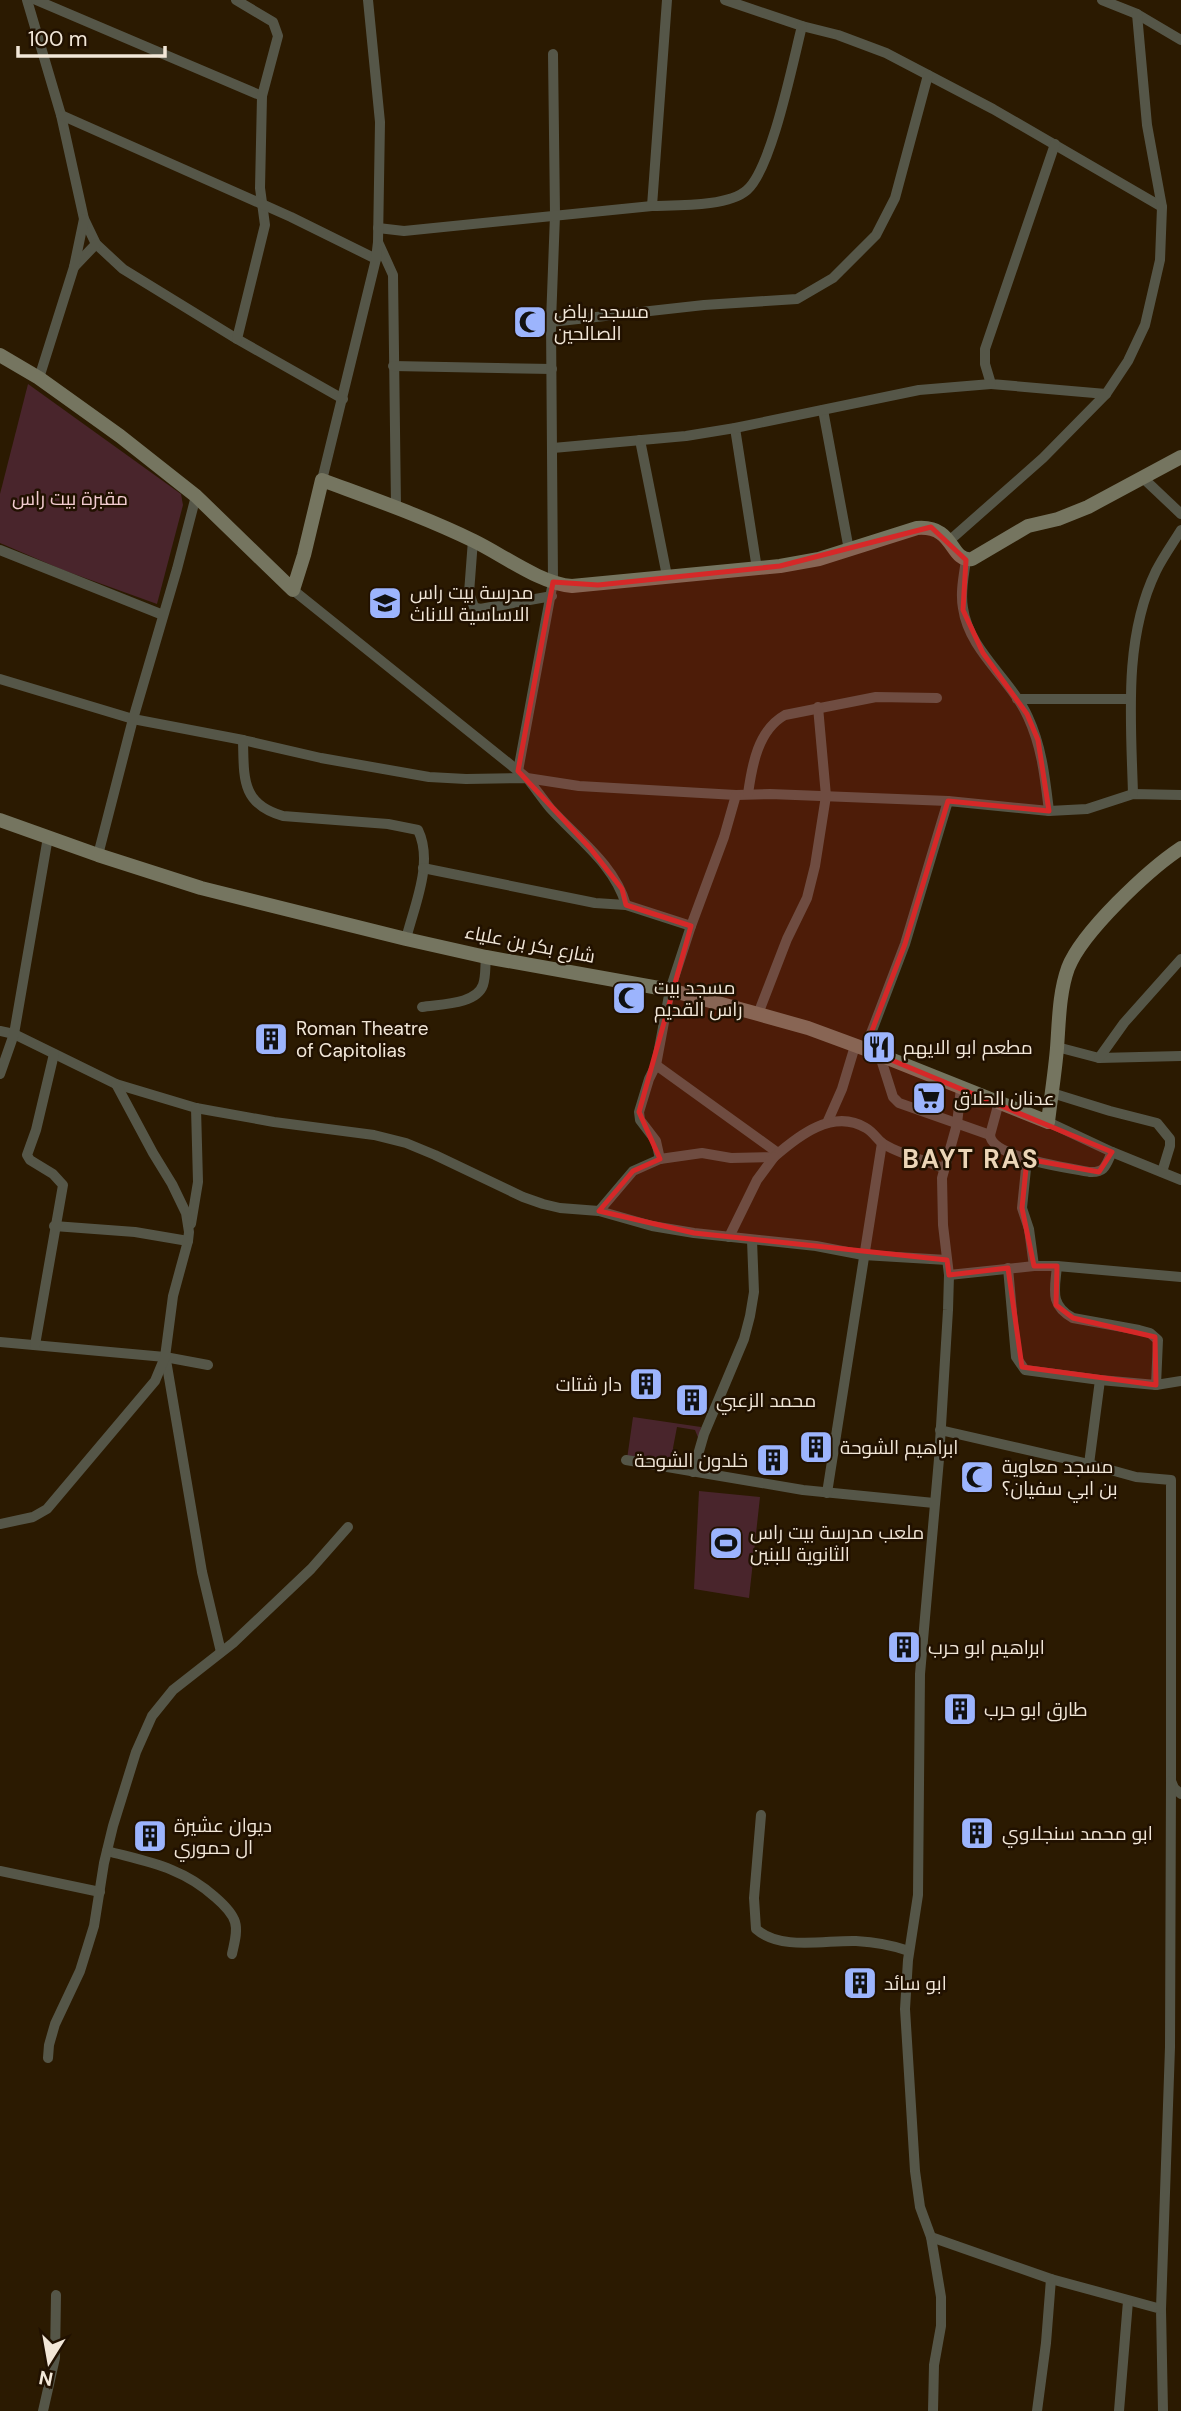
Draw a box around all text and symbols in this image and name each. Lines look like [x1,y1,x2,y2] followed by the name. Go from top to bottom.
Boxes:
[18,14,164,58] scale bar
[28,25,88,53] text: 100 m
[554,299,649,346] place label: مسجد رياض الصالحين
[511,303,549,341] mosque icon: مسجد رياض الصالحين
[12,486,128,511] park label: مقبرة بيت راس
[410,580,533,627] place label: مدرسة بيت راس الاساسية للاناث
[366,584,404,622] school or university icon: مدرسة بيت راس الاساسية للاناث
[463,919,597,970] street label: شارع بكر بن علياء
[654,975,742,1023] place label: مسجد بيت راس القديم
[610,979,648,1017] mosque icon: مسجد بيت راس القديم
[296,1016,429,1063] place label: Roman Theatre of Capitolias
[252,1020,290,1058] building icon: Roman Theatre of Capitolias
[860,1028,898,1066] restaurant icon: مطعم ابو الايهم
[903,1035,1033,1061] place label: مطعم ابو الايهم
[910,1079,948,1117] supermarket icon: عدنان الحلاق
[954,1086,1055,1111] place label: عدنان الحلاق
[902,1142,1040,1176] district label: BAYT RAS
[627,1365,665,1403] building icon: دار شتات
[556,1372,622,1397] place label: دار شتات
[673,1381,711,1419] building icon: محمد الزعبي
[716,1388,816,1415] place label: محمد الزعبي
[797,1428,835,1466] building icon: ابراهيم الشوحة
[840,1435,958,1461] place label: ابراهيم الشوحة
[754,1441,792,1479] building icon: خلدون الشوحة
[634,1448,748,1473] place label: خلدون الشوحة
[1002,1454,1118,1503] place label: مسجد معاوية بن ابي سفيان؟
[958,1458,996,1496] mosque icon: مسجد معاوية بن ابي سفيان؟
[750,1520,924,1567] place label: ملعب مدرسة بيت راس الثانوية للبنين
[707,1524,745,1562] sports icon: ملعب مدرسة بيت راس الثانوية للبنين
[885,1628,923,1666] building icon: ابراهيم ابو حرب
[928,1635,1045,1661] place label: ابراهيم ابو حرب
[941,1690,979,1728] building icon: طارق ابو حرب
[984,1697,1088,1722] place label: طارق ابو حرب
[174,1813,272,1862] place label: ديوان عشيرة ال حموري
[958,1814,996,1852] building icon: ابو محمد سنجلاوي
[131,1817,169,1855] building icon: ديوان عشيرة ال حموري
[1002,1821,1153,1848] place label: ابو محمد سنجلاوي
[841,1964,879,2002] building icon: ابو سائد
[884,1971,947,1996] place label: ابو سائد
[14,2327,84,2397] north arrow
[37,2365,55,2392] text: N

